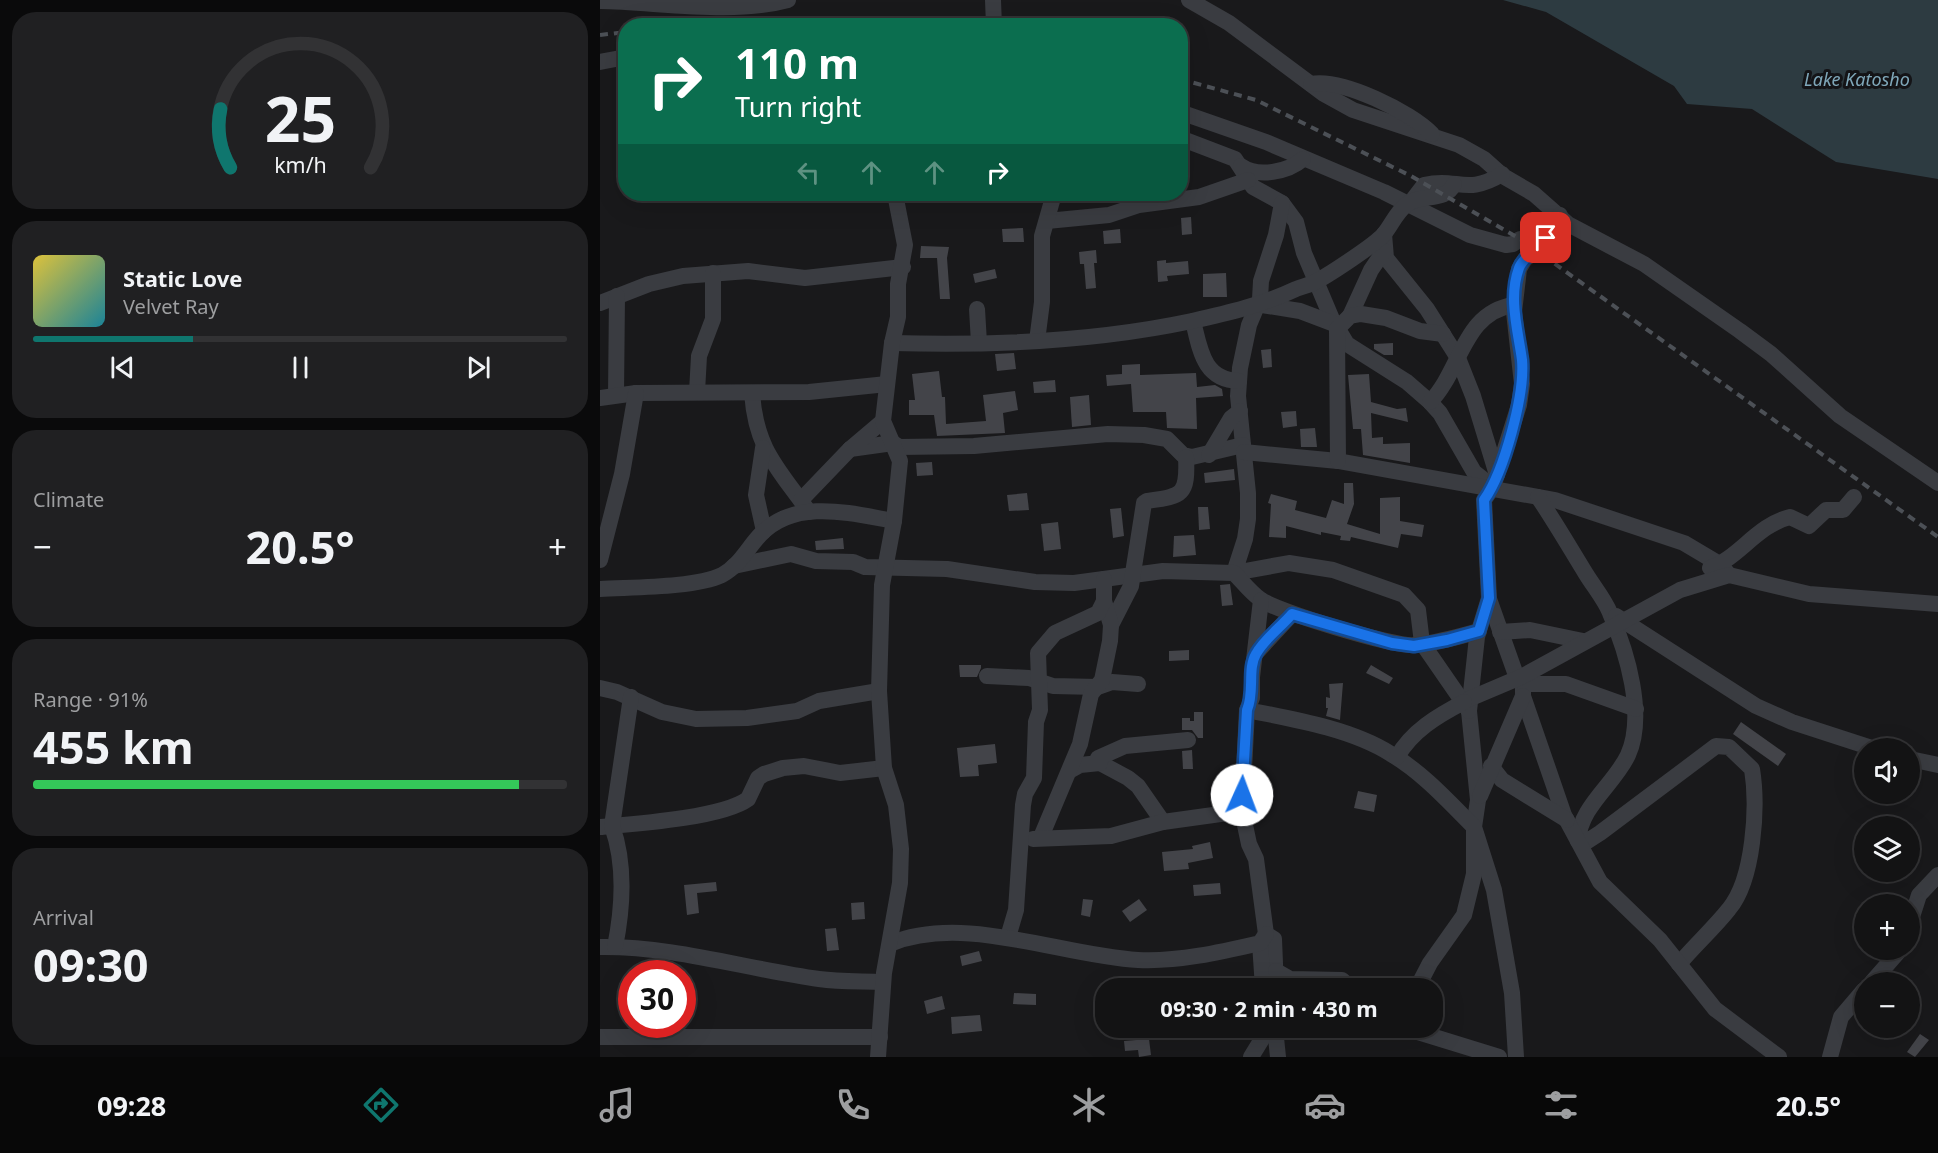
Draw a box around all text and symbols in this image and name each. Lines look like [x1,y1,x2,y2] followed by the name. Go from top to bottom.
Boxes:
[735,34,859,91] text: 110 m
[636,42,714,120] icon: right
[1804,67,1910,91] water label: Lake Katosho
[264,75,336,160] text: 25
[735,88,861,125] text: Turn right
[274,150,326,179] text: km/h
[792,156,825,189] icon: left
[855,156,888,189] icon: ahead
[918,156,951,189] icon: ahead
[981,156,1014,189] icon: right
[1520,212,1571,263] pin
[1529,221,1562,254] icon: arrive
[123,263,242,293] text: Static Love
[123,293,219,320] text: Velvet Ray
[106,351,139,384] icon: previous
[284,351,317,384] icon: pause
[462,351,495,384] icon: next
[33,486,104,513] text: Climate
[246,516,354,577] text: 20.5°
[33,524,52,569] text: −
[548,524,567,569] text: +
[33,686,148,713] text: Range · 91%
[33,716,194,777] text: 455 km
[1854,738,1920,1038] map controls
[1854,738,1920,804] button: sound
[1210,763,1274,827] position arrow
[1854,816,1920,882] button: layers
[1854,894,1920,960] button: +
[33,904,94,931] text: Arrival
[33,934,149,995] text: 09:30
[618,960,696,1038] speed limit sign: 30
[1854,972,1920,1038] button: −
[1160,993,1378,1023] text: 09:30 · 2 min · 430 m
[360,1084,402,1126] icon: directions
[596,1084,638,1126] icon: music
[832,1084,874,1126] icon: phone
[1068,1084,1110,1126] icon: climate
[1304,1084,1346,1126] icon: car
[1540,1084,1582,1126] icon: filters
[97,1087,166,1124] text: 09:28
[1776,1087,1841,1124] text: 20.5°

